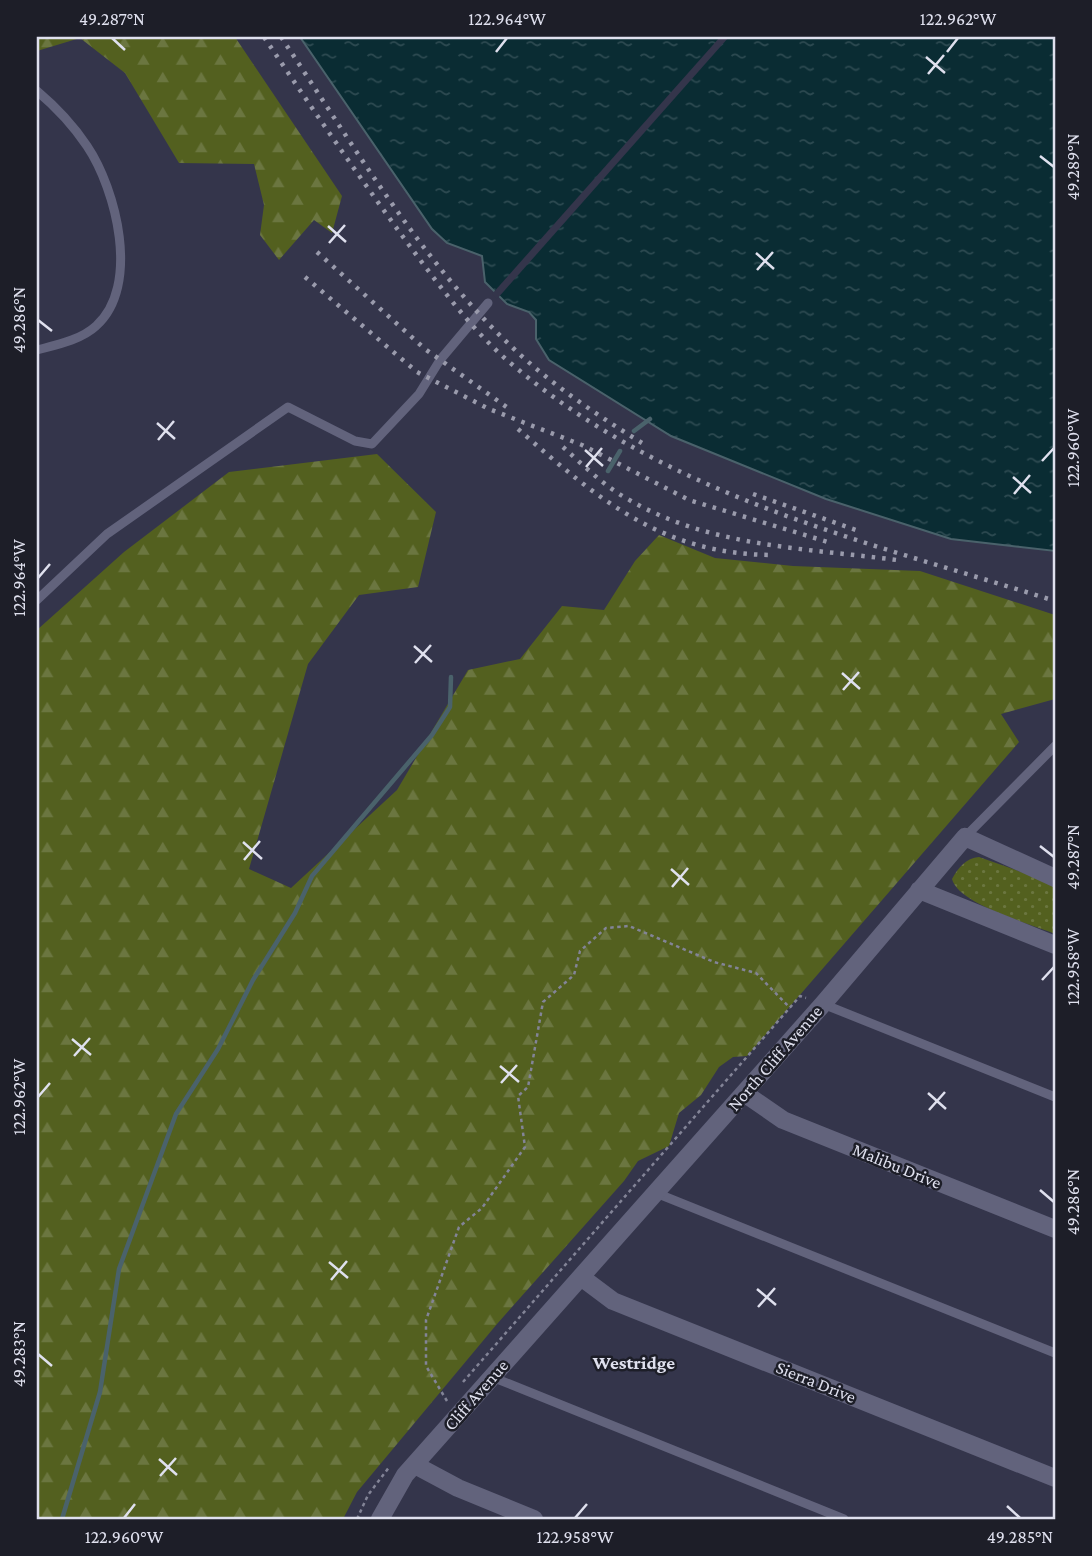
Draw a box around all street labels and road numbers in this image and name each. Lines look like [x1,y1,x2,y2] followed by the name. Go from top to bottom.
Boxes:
[724,1001,826,1115] street label: North Cliff Avenue
[850,1139,944,1193] street label: Malibu Drive
[440,1356,512,1434] street label: Cliff Avenue
[773,1357,859,1407] street label: Sierra Drive

